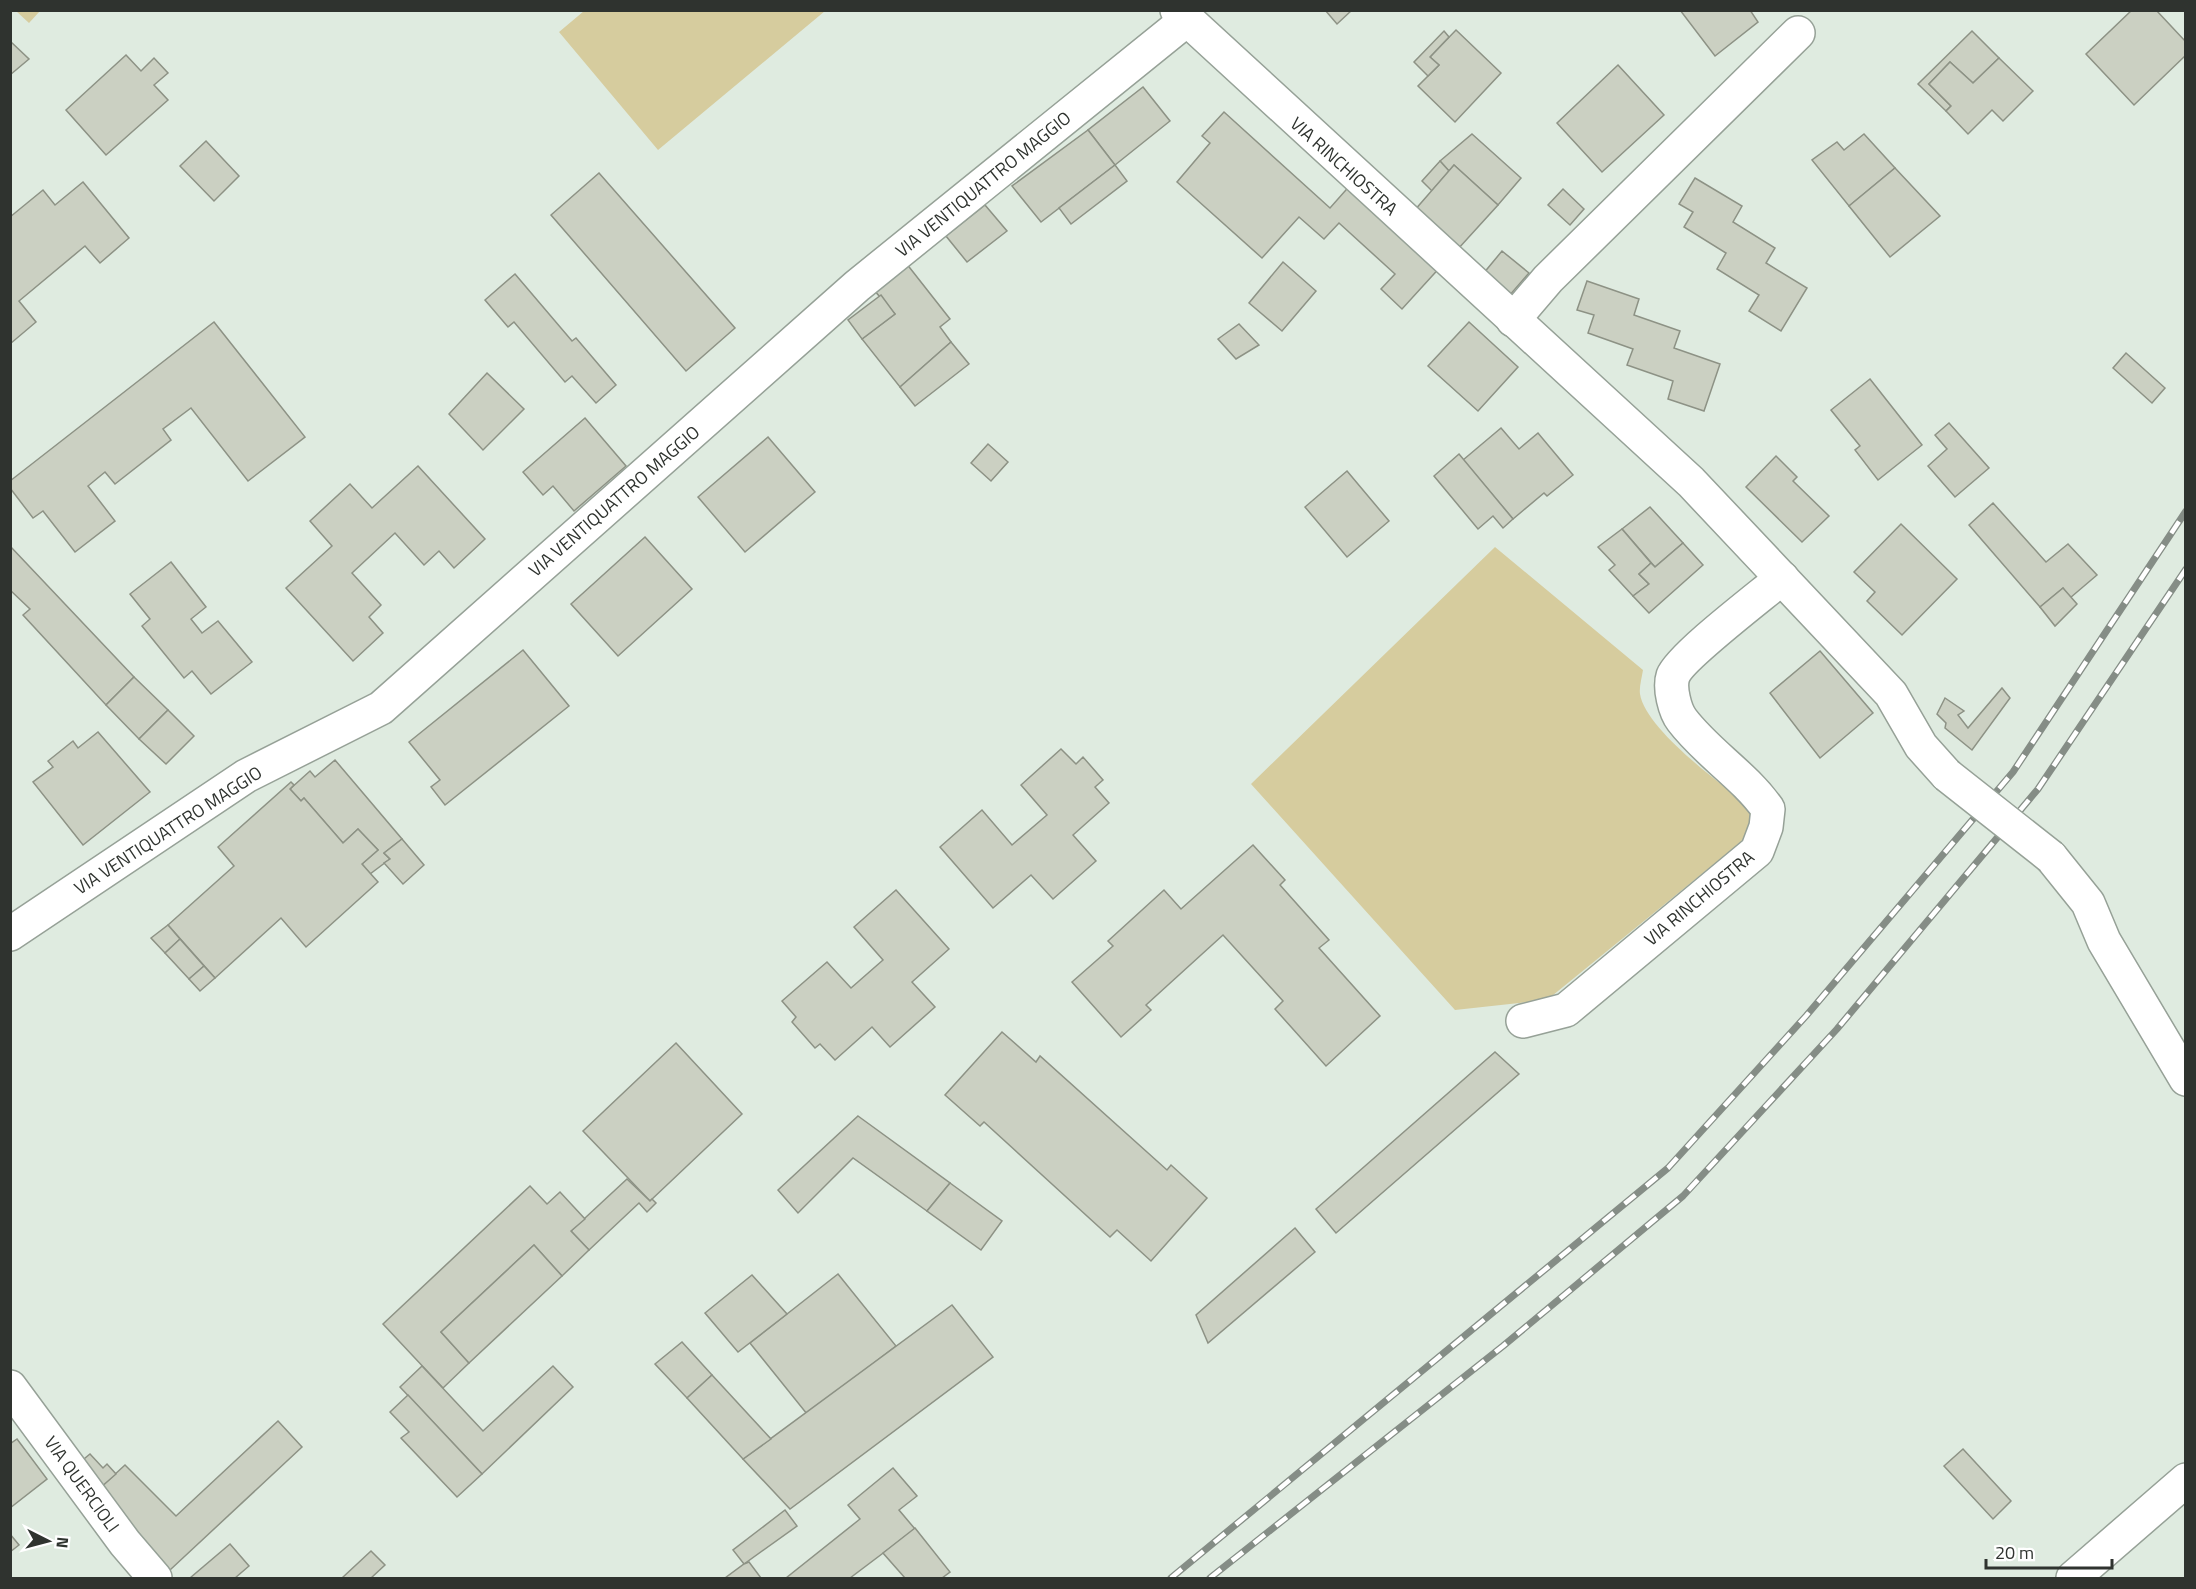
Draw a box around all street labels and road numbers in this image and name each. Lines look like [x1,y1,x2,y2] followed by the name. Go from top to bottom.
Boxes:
[889,105,1077,263] street label: VIA VENTIQUATTRO MAGGIO
[1284,110,1404,222] street label: VIA RINCHIOSTRA
[522,419,706,583] street label: VIA VENTIQUATTRO MAGGIO
[69,759,267,901] street label: VIA VENTIQUATTRO MAGGIO
[1638,844,1760,952] street label: VIA RINCHIOSTRA
[38,1430,126,1538] street label: VIA QUERCIOLI

